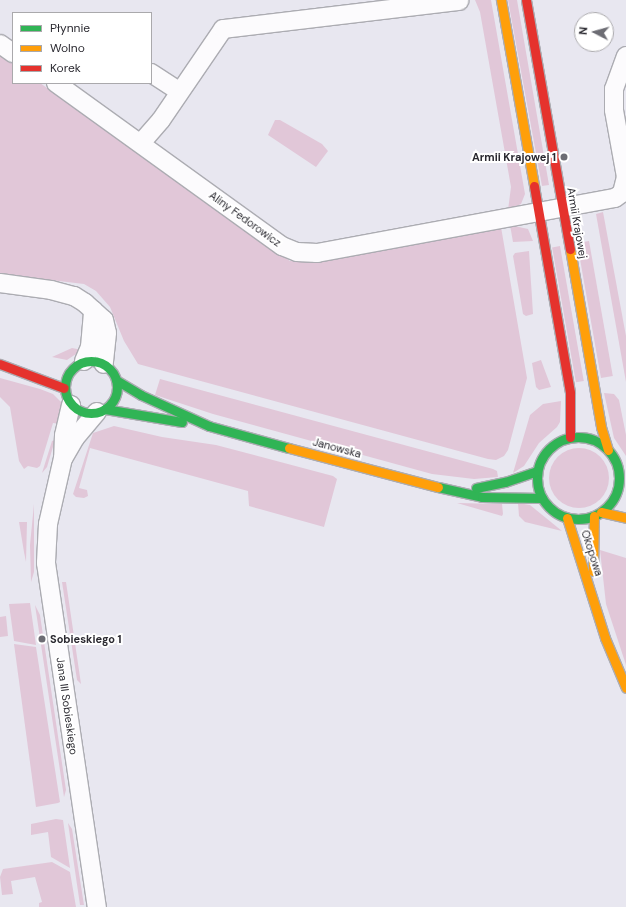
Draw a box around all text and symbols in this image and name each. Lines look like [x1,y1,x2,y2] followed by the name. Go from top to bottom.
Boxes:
[12,12,152,84] legend
[574,12,614,52] north arrow
[50,20,90,36] text: Płynnie
[576,26,590,36] text: N
[50,40,85,56] text: Wolno
[50,60,81,76] text: Korek
[472,150,556,164] place label: Armii Krajowej 1
[559,152,569,162] marker: Armii Krajowej 1
[564,186,590,260] street label: Armii Krajowej
[207,189,283,249] street label: Aliny Fedorowicz
[311,435,363,461] street label: Janowska
[578,528,606,578] street label: Okopowa
[50,632,122,646] place label: Sobieskiego 1
[37,634,47,644] marker: Sobieskiego 1
[54,656,80,756] street label: Jana III Sobieskiego

